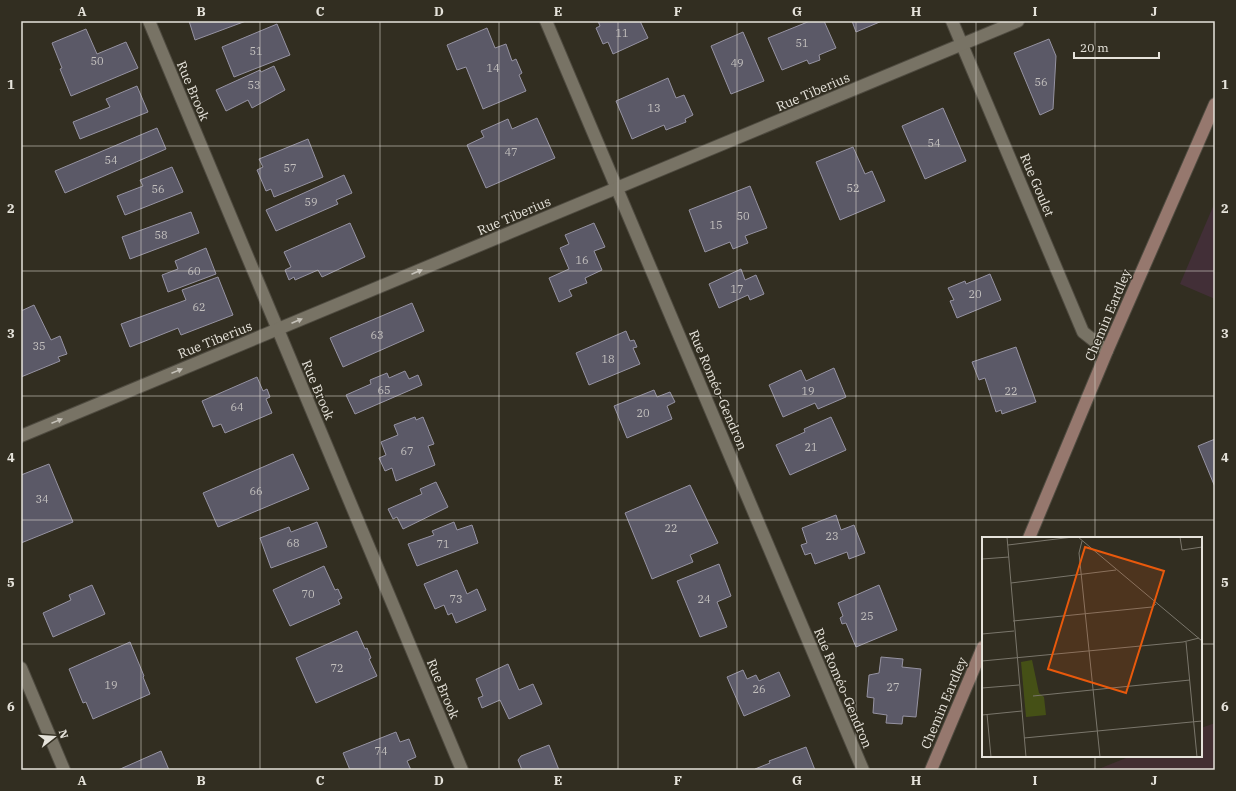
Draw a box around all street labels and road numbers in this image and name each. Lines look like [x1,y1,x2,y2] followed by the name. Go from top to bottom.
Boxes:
[173,58,213,124] street label: Rue Brook
[774,69,852,115] street label: Rue Tiberius
[1016,151,1058,219] street label: Rue Goulet
[475,193,553,239] street label: Rue Tiberius
[1081,266,1135,364] street label: Chemin Eardley
[175,317,255,363] street label: Rue Tiberius
[685,327,751,453] street label: Rue Roméo-Gendron
[298,357,338,423] street label: Rue Brook
[810,625,876,751] street label: Rue Roméo-Gendron
[917,654,971,752] street label: Chemin Eardley
[423,656,463,722] street label: Rue Brook

